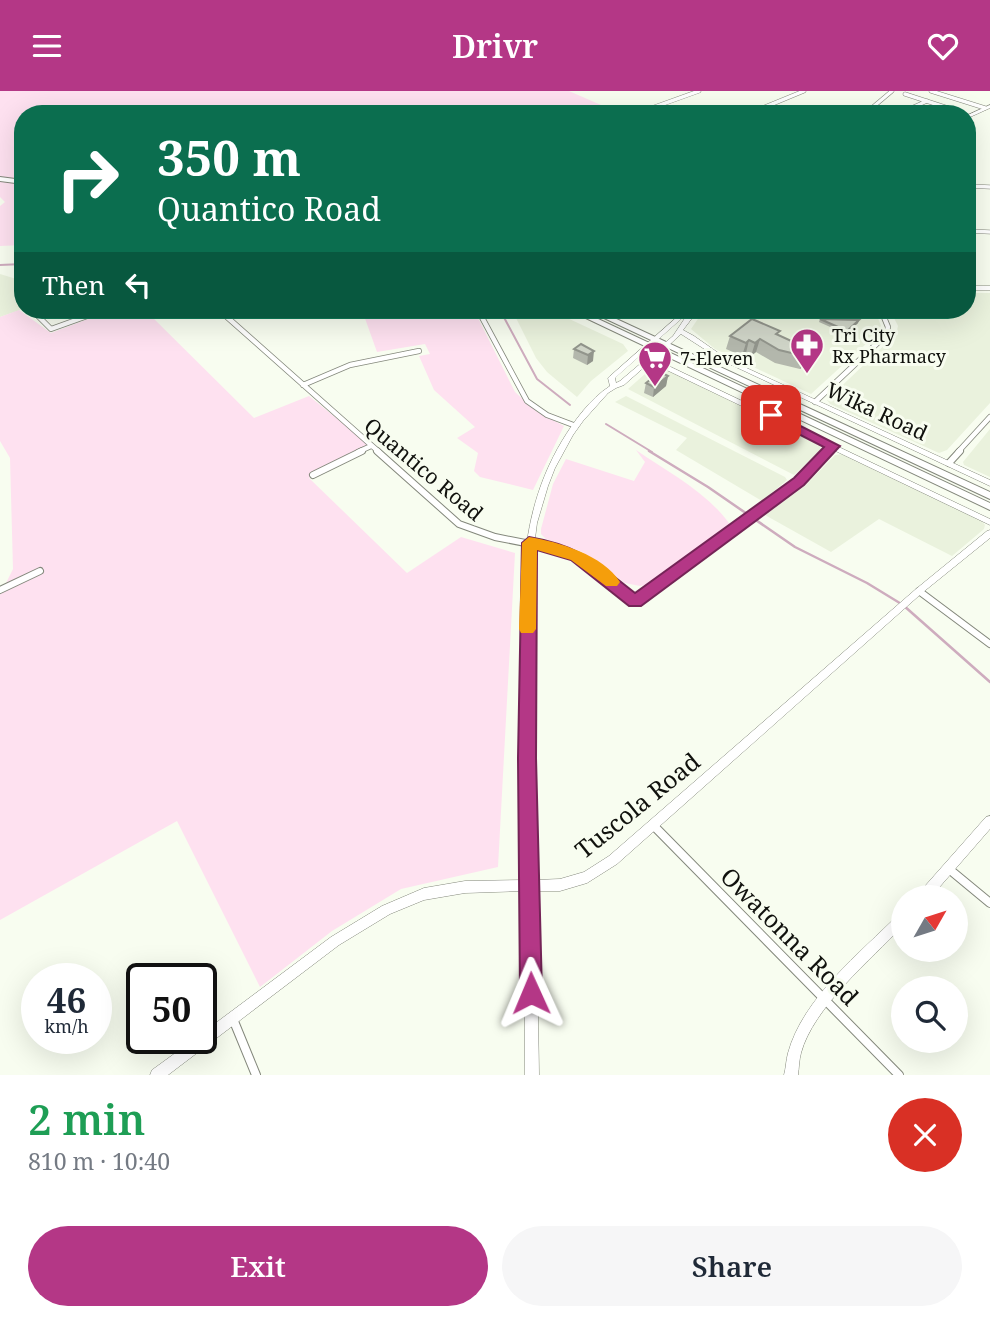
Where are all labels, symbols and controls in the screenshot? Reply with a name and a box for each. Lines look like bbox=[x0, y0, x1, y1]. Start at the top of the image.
text: Drivr bbox=[452, 24, 538, 67]
icon: menu bbox=[28, 27, 66, 65]
icon: heart bbox=[924, 27, 962, 65]
text: 350 m bbox=[157, 124, 301, 190]
icon: right bbox=[42, 133, 133, 224]
text: Quantico Road bbox=[157, 187, 381, 230]
icon: left bbox=[119, 266, 157, 304]
text: Then bbox=[42, 267, 105, 303]
place label: Tri City Rx Pharmacy bbox=[832, 323, 947, 368]
pharmacy icon: Tri City Rx Pharmacy bbox=[788, 326, 826, 375]
supermarket icon: 7-Eleven bbox=[636, 339, 674, 388]
place label: 7-Eleven bbox=[680, 346, 754, 370]
street label: Wika Road bbox=[822, 375, 932, 447]
pin bbox=[741, 385, 801, 445]
icon: arrive bbox=[752, 396, 790, 434]
street label: Quantico Road bbox=[359, 411, 489, 527]
street label: Tuscola Road bbox=[568, 744, 706, 865]
street label: Owatonna Road bbox=[714, 860, 867, 1013]
north arrow bbox=[891, 885, 968, 963]
map controls bbox=[891, 885, 968, 1053]
position arrow bbox=[494, 956, 568, 1030]
speed limit sign: 50 bbox=[126, 963, 217, 1054]
text: 46 bbox=[47, 976, 86, 1023]
button: search bbox=[891, 976, 968, 1053]
text: km/h bbox=[44, 1014, 89, 1038]
text: 2 min bbox=[28, 1090, 145, 1147]
button: close bbox=[888, 1098, 962, 1172]
text: 810 m · 10:40 bbox=[28, 1145, 170, 1177]
button: Exit bbox=[28, 1226, 488, 1306]
button: Share bbox=[502, 1226, 962, 1306]

